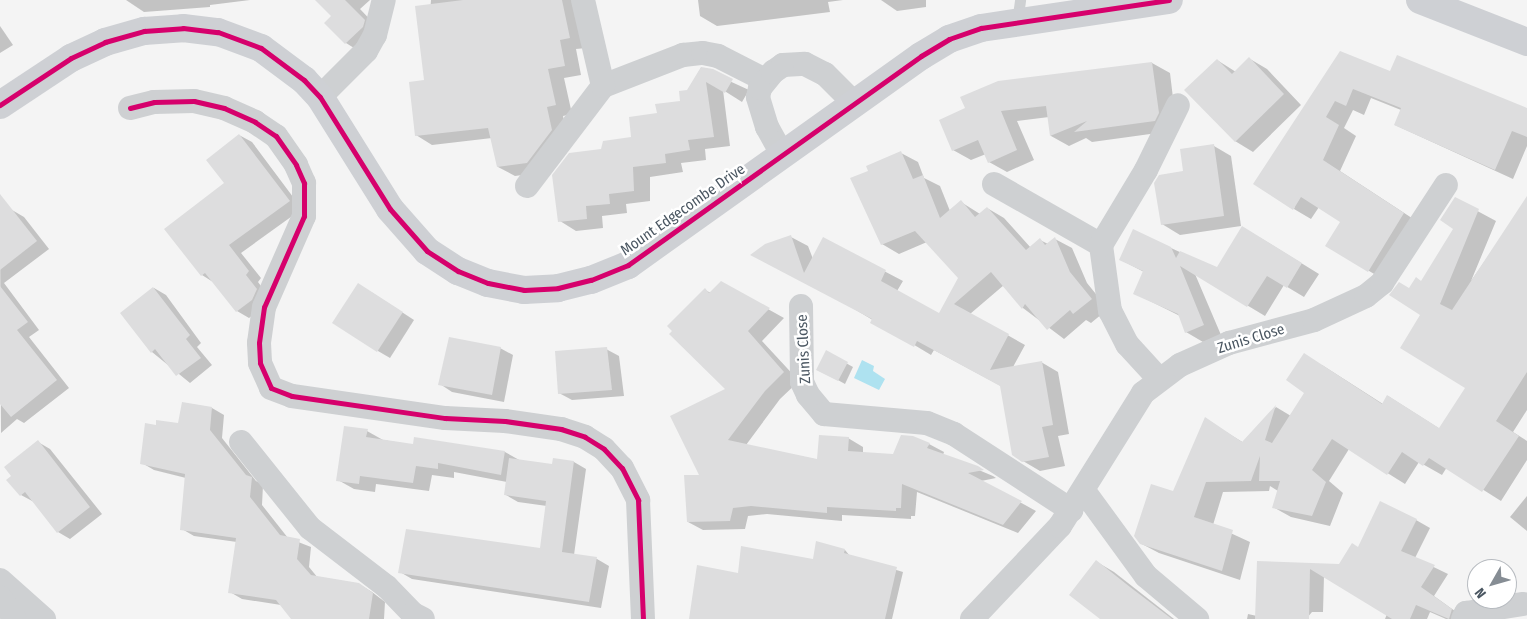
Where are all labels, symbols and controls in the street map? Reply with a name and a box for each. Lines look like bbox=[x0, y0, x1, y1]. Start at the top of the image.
street label: Mount Edgecombe Drive bbox=[617, 160, 749, 260]
street label: Zunis Close bbox=[793, 314, 815, 384]
street label: Zunis Close bbox=[1215, 320, 1287, 358]
north arrow bbox=[1467, 559, 1517, 609]
text: N bbox=[1471, 584, 1490, 601]

